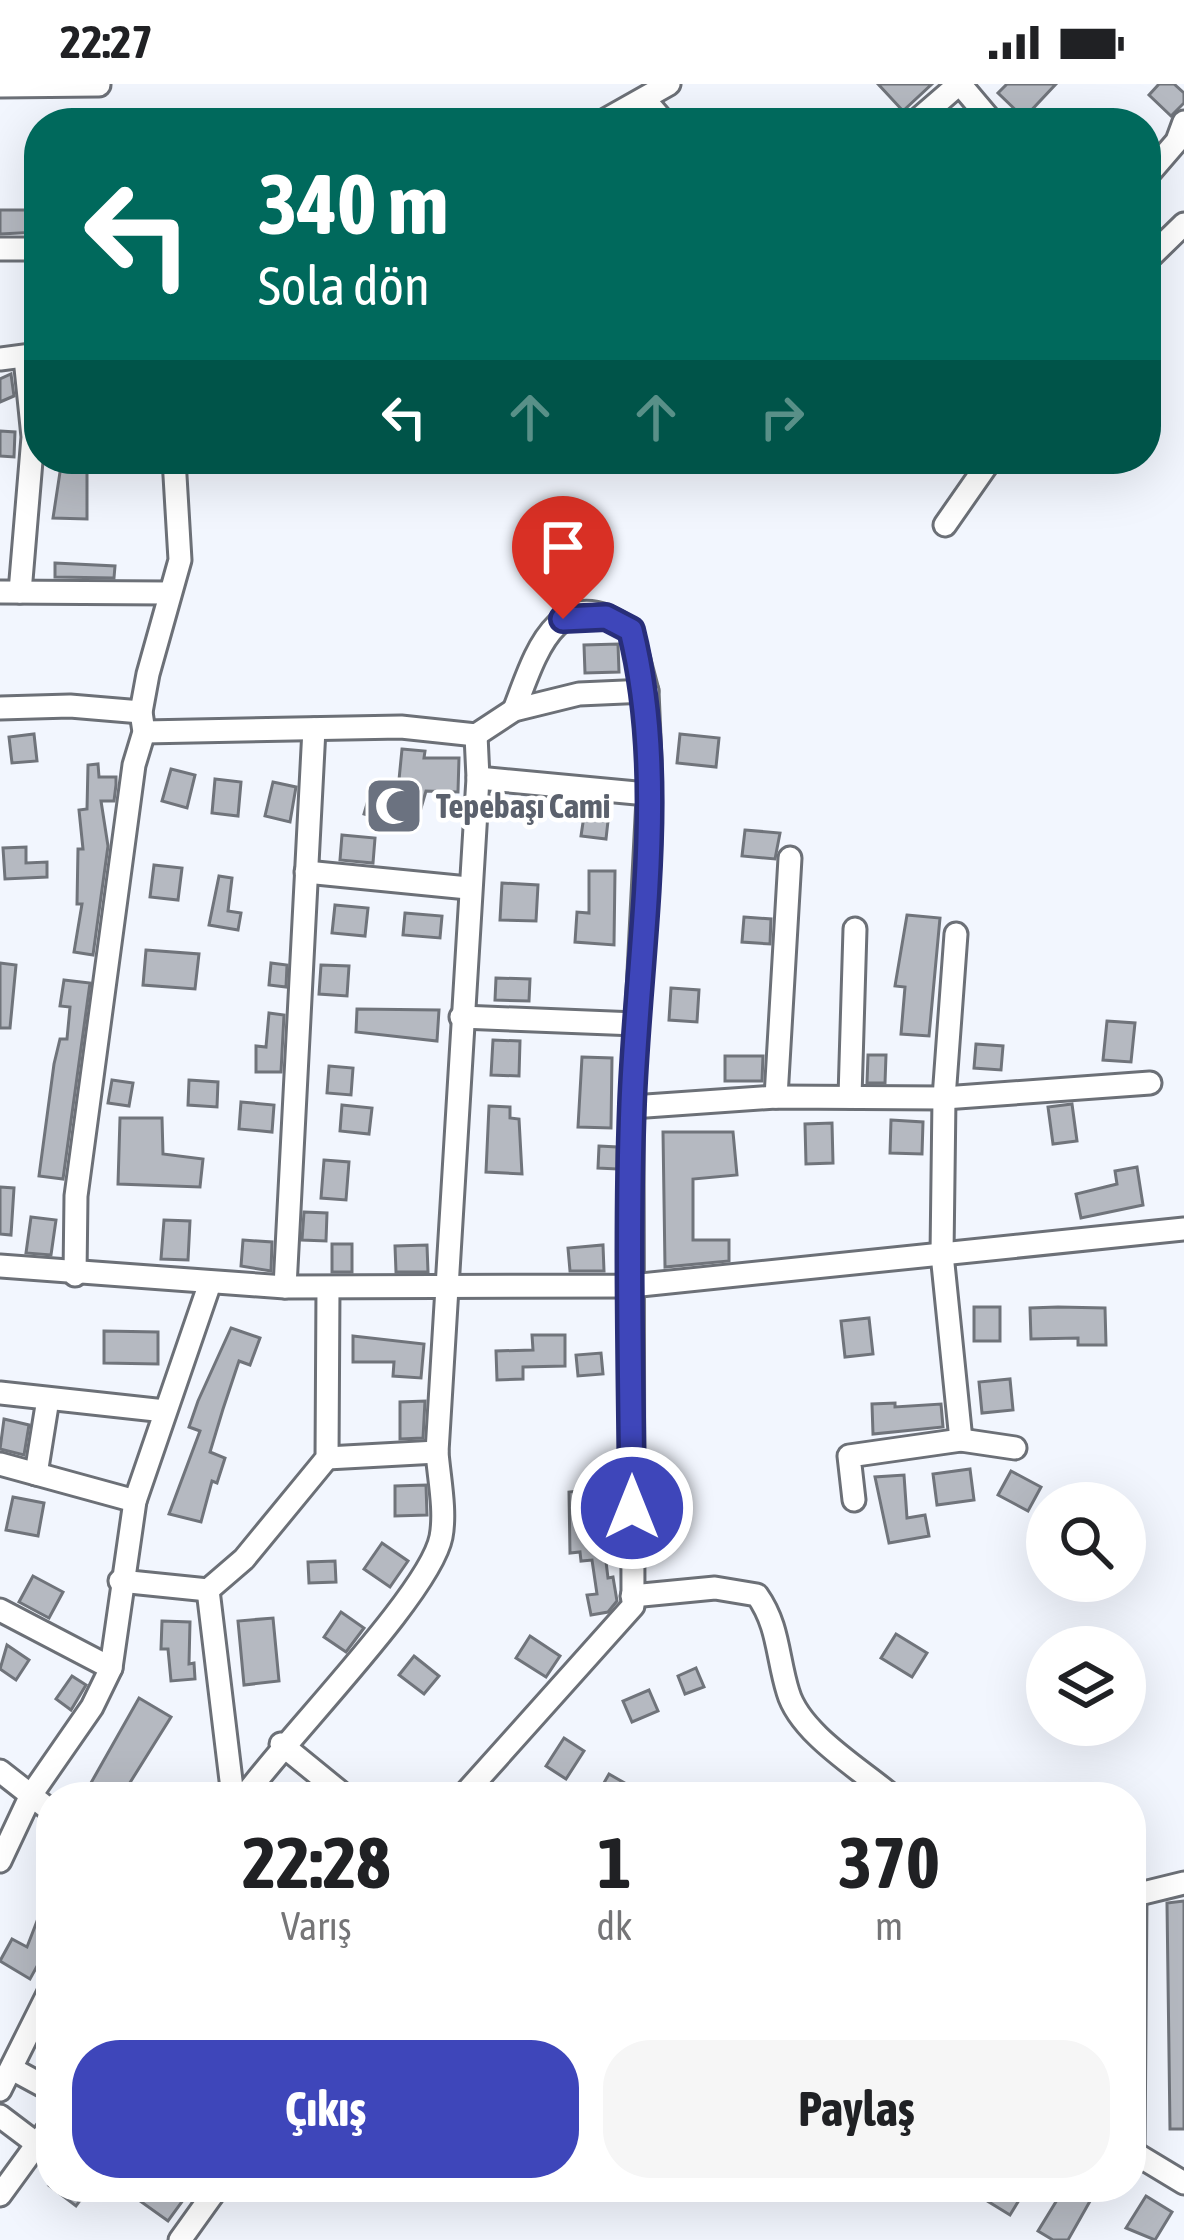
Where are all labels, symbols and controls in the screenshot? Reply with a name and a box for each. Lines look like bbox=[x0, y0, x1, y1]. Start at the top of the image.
text: 22:27 bbox=[60, 16, 153, 68]
icon: left bbox=[60, 156, 216, 312]
text: 340 m bbox=[258, 156, 448, 252]
text: Sola dön bbox=[258, 255, 430, 316]
icon: left bbox=[371, 384, 437, 450]
icon: ahead bbox=[497, 384, 563, 450]
icon: ahead bbox=[623, 384, 689, 450]
icon: right bbox=[749, 384, 815, 450]
pin bbox=[512, 496, 614, 619]
icon: arrive bbox=[530, 514, 596, 580]
mosque icon: Tepebaşı Cami bbox=[363, 775, 425, 837]
place label: Tepebaşı Cami bbox=[436, 787, 610, 825]
position arrow bbox=[569, 1445, 695, 1571]
map controls bbox=[1026, 1482, 1146, 1746]
button: search bbox=[1026, 1482, 1146, 1602]
button: layers bbox=[1026, 1626, 1146, 1746]
text: 22:28 bbox=[242, 1821, 390, 1903]
text: 1 bbox=[597, 1821, 631, 1903]
text: 370 bbox=[838, 1821, 940, 1903]
text: Varış bbox=[281, 1904, 351, 1948]
text: dk bbox=[597, 1904, 632, 1948]
text: m bbox=[875, 1904, 903, 1948]
button: Çıkış bbox=[72, 2040, 579, 2178]
button: Paylaş bbox=[603, 2040, 1110, 2178]

